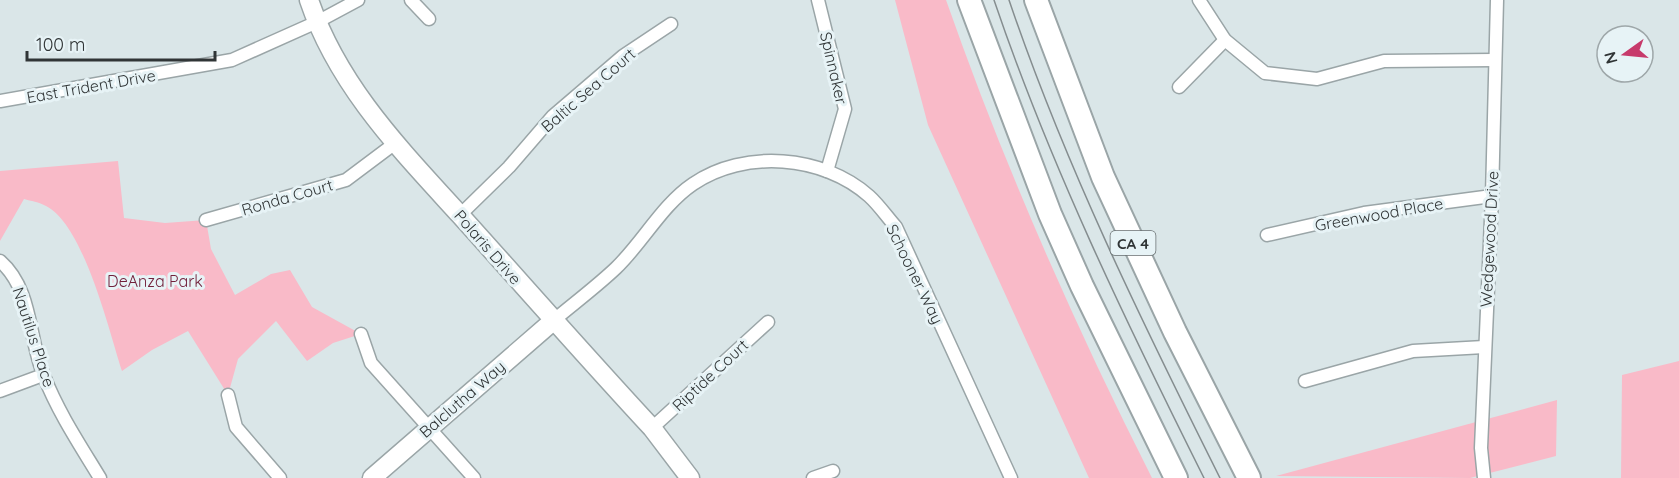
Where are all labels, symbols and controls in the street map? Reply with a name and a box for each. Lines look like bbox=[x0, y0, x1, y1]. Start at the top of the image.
scale bar bbox=[27, 24, 214, 62]
north arrow bbox=[1595, 24, 1655, 84]
street label: Spinnaker bbox=[816, 30, 852, 106]
text: 100 m bbox=[36, 33, 85, 56]
street label: Baltic Sea Court bbox=[537, 44, 639, 136]
text: N bbox=[1599, 50, 1622, 66]
street label: East Trident Drive bbox=[25, 65, 157, 107]
street label: Wedgewood Drive bbox=[1475, 170, 1503, 308]
street label: Ronda Court bbox=[239, 174, 335, 220]
street label: Greenwood Place bbox=[1313, 193, 1445, 235]
street label: Polaris Drive bbox=[450, 206, 526, 288]
street label: Schooner Way bbox=[882, 221, 948, 327]
road number: CA 4 bbox=[1110, 231, 1156, 255]
park label: DeAnza Park bbox=[107, 271, 203, 291]
street label: Nautilus Place bbox=[8, 284, 60, 390]
street label: Riptide Court bbox=[668, 335, 752, 415]
street label: Balclutha Way bbox=[415, 356, 509, 442]

